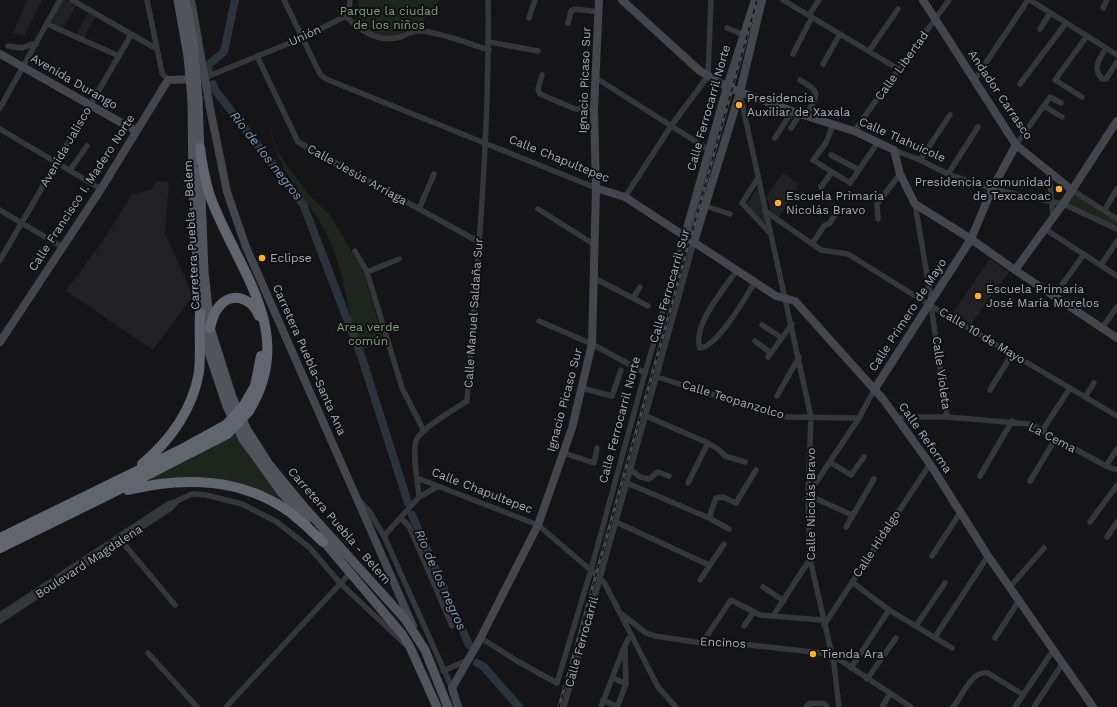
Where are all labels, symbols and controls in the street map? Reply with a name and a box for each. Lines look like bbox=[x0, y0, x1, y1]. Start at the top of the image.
park label: Parque la ciudad de los niños bbox=[340, 4, 438, 32]
street label: Unión bbox=[287, 22, 323, 50]
street label: Ignacio Picaso Sur bbox=[576, 26, 594, 134]
street label: Calle Libertad bbox=[872, 29, 932, 103]
street label: Calle Ferrocarril Norte bbox=[684, 43, 734, 173]
street label: Andador Carrasco bbox=[965, 47, 1035, 143]
street label: Avenida Durango bbox=[28, 51, 120, 113]
place label: Presidencia Auxiliar de Xaxala bbox=[747, 91, 850, 119]
marker: Presidencia Auxiliar de Xaxala bbox=[734, 100, 744, 110]
street label: Avenida Jalisco bbox=[37, 104, 95, 190]
water label: Rio de los negros bbox=[226, 108, 306, 204]
street label: Calle Francisco I. Madero Norte bbox=[26, 112, 138, 274]
street label: Calle Tlahuicole bbox=[856, 114, 948, 166]
street label: Calle Chapultepec bbox=[507, 132, 611, 186]
street label: Calle Jesús Arriaga bbox=[305, 142, 409, 208]
street label: Carretera Puebla - Belem bbox=[181, 160, 203, 310]
place label: Presidencia comunidad de Texcacoac bbox=[915, 175, 1051, 203]
marker: Presidencia comunidad de Texcacoac bbox=[1054, 184, 1064, 194]
place label: Escuela Primaria Nicolás Bravo bbox=[786, 189, 884, 217]
marker: Escuela Primaria Nicolás Bravo bbox=[773, 198, 783, 208]
street label: Calle Ferrocarril Sur bbox=[647, 227, 693, 345]
street label: Calle Manuel Saldaña Sur bbox=[462, 237, 486, 389]
place label: Eclipse bbox=[270, 251, 312, 265]
marker: Eclipse bbox=[257, 253, 267, 263]
street label: Calle Primero de Mayo bbox=[866, 256, 950, 374]
street label: Carretera Puebla-Santa Ana bbox=[269, 282, 349, 438]
place label: Escuela Primaria José María Morelos bbox=[986, 282, 1099, 310]
marker: Escuela Primaria José María Morelos bbox=[973, 291, 983, 301]
street label: Calle 10 de Mayo bbox=[936, 305, 1028, 367]
park label: Area verde común bbox=[337, 320, 399, 348]
street label: Calle Violeta bbox=[929, 335, 953, 411]
street label: Ignacio Picaso Sur bbox=[544, 347, 586, 453]
street label: Calle Ferrocarril Norte bbox=[596, 355, 644, 485]
street label: Calle Teopanzolco bbox=[680, 378, 786, 422]
street label: Calle Reforma bbox=[895, 400, 955, 476]
street label: La Cema bbox=[1026, 420, 1078, 456]
street label: Calle Nicolás Bravo bbox=[804, 448, 818, 560]
street label: Carretera Puebla - Belem bbox=[284, 465, 394, 587]
street label: Calle Chapultepec bbox=[429, 465, 535, 517]
street label: Calle Hidalgo bbox=[850, 508, 904, 580]
street label: Boulevard Magdalena bbox=[33, 522, 145, 602]
water label: Rio de los negros bbox=[411, 527, 469, 633]
street label: Calle Ferrocarril bbox=[562, 595, 602, 689]
street label: Encinos bbox=[700, 635, 746, 651]
place label: Tienda Ara bbox=[821, 647, 883, 661]
marker: Tienda Ara bbox=[808, 649, 818, 659]

